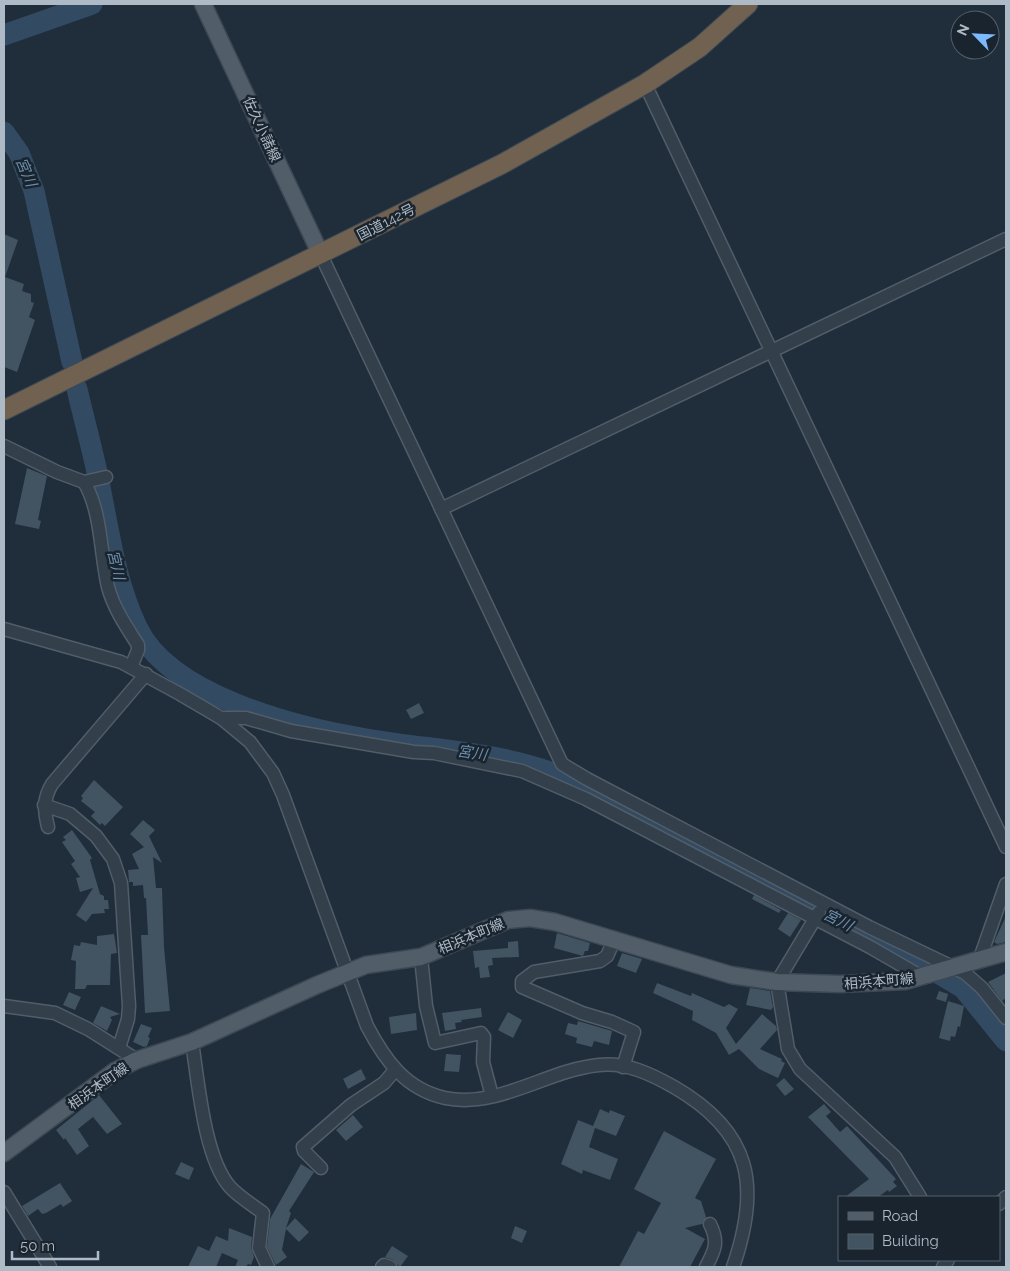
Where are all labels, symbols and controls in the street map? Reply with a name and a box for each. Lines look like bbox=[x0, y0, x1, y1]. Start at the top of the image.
north arrow bbox=[950, 10, 1000, 60]
text: N bbox=[954, 22, 973, 38]
street label: 佐久小諸線 bbox=[240, 94, 284, 164]
water label: 宮川 bbox=[12, 155, 41, 191]
street label: 国道142号 bbox=[354, 201, 418, 243]
water label: 宮川 bbox=[104, 548, 129, 584]
water label: 宮川 bbox=[456, 742, 490, 764]
water label: 宮川 bbox=[821, 905, 857, 936]
street label: 相浜本町線 bbox=[436, 915, 506, 957]
street label: 相浜本町線 bbox=[843, 970, 915, 992]
street label: 相浜本町線 bbox=[65, 1059, 131, 1113]
legend bbox=[838, 1196, 1000, 1261]
text: Road bbox=[882, 1207, 918, 1225]
scale bar bbox=[12, 1228, 99, 1260]
text: Building bbox=[882, 1232, 939, 1250]
text: 50 m bbox=[20, 1237, 55, 1255]

